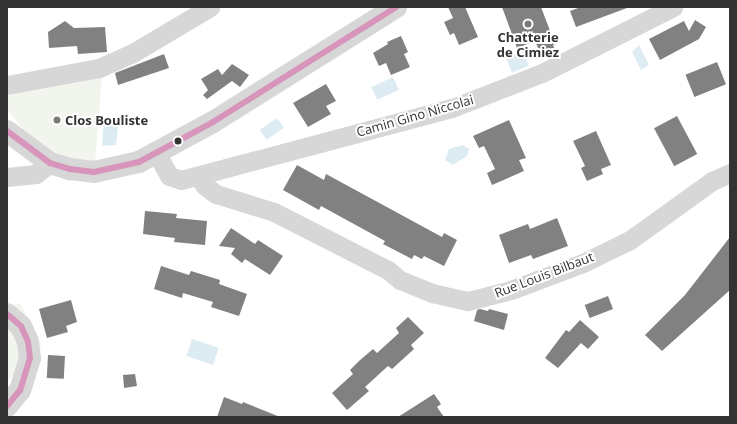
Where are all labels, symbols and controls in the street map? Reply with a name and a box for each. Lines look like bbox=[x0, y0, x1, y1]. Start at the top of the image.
marker: Chatterie de Cimiez bbox=[523, 19, 533, 29]
place label: Chatterie de Cimiez bbox=[497, 30, 559, 61]
street label: Camin Gino Niccolai bbox=[355, 92, 475, 140]
place label: Clos Bouliste bbox=[65, 112, 148, 128]
marker: Clos Bouliste bbox=[52, 115, 62, 125]
unlabelled marker bbox=[173, 136, 183, 146]
street label: Rue Louis Bilbaut bbox=[492, 249, 596, 301]

